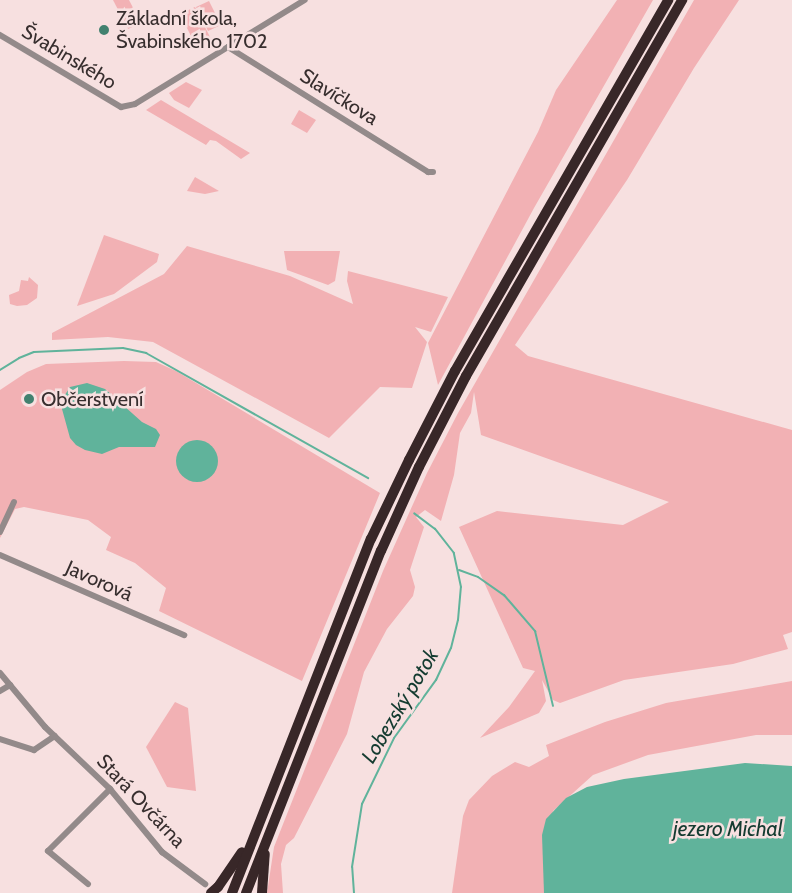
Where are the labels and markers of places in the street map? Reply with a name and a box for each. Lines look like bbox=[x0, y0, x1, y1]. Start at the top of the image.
place label: Základní škola, Švabinského 1702 bbox=[116, 6, 267, 53]
marker: Základní škola, Švabinského 1702 bbox=[97, 23, 111, 37]
place label: Občerstvení bbox=[41, 387, 143, 411]
marker: Občerstvení bbox=[22, 392, 36, 406]

